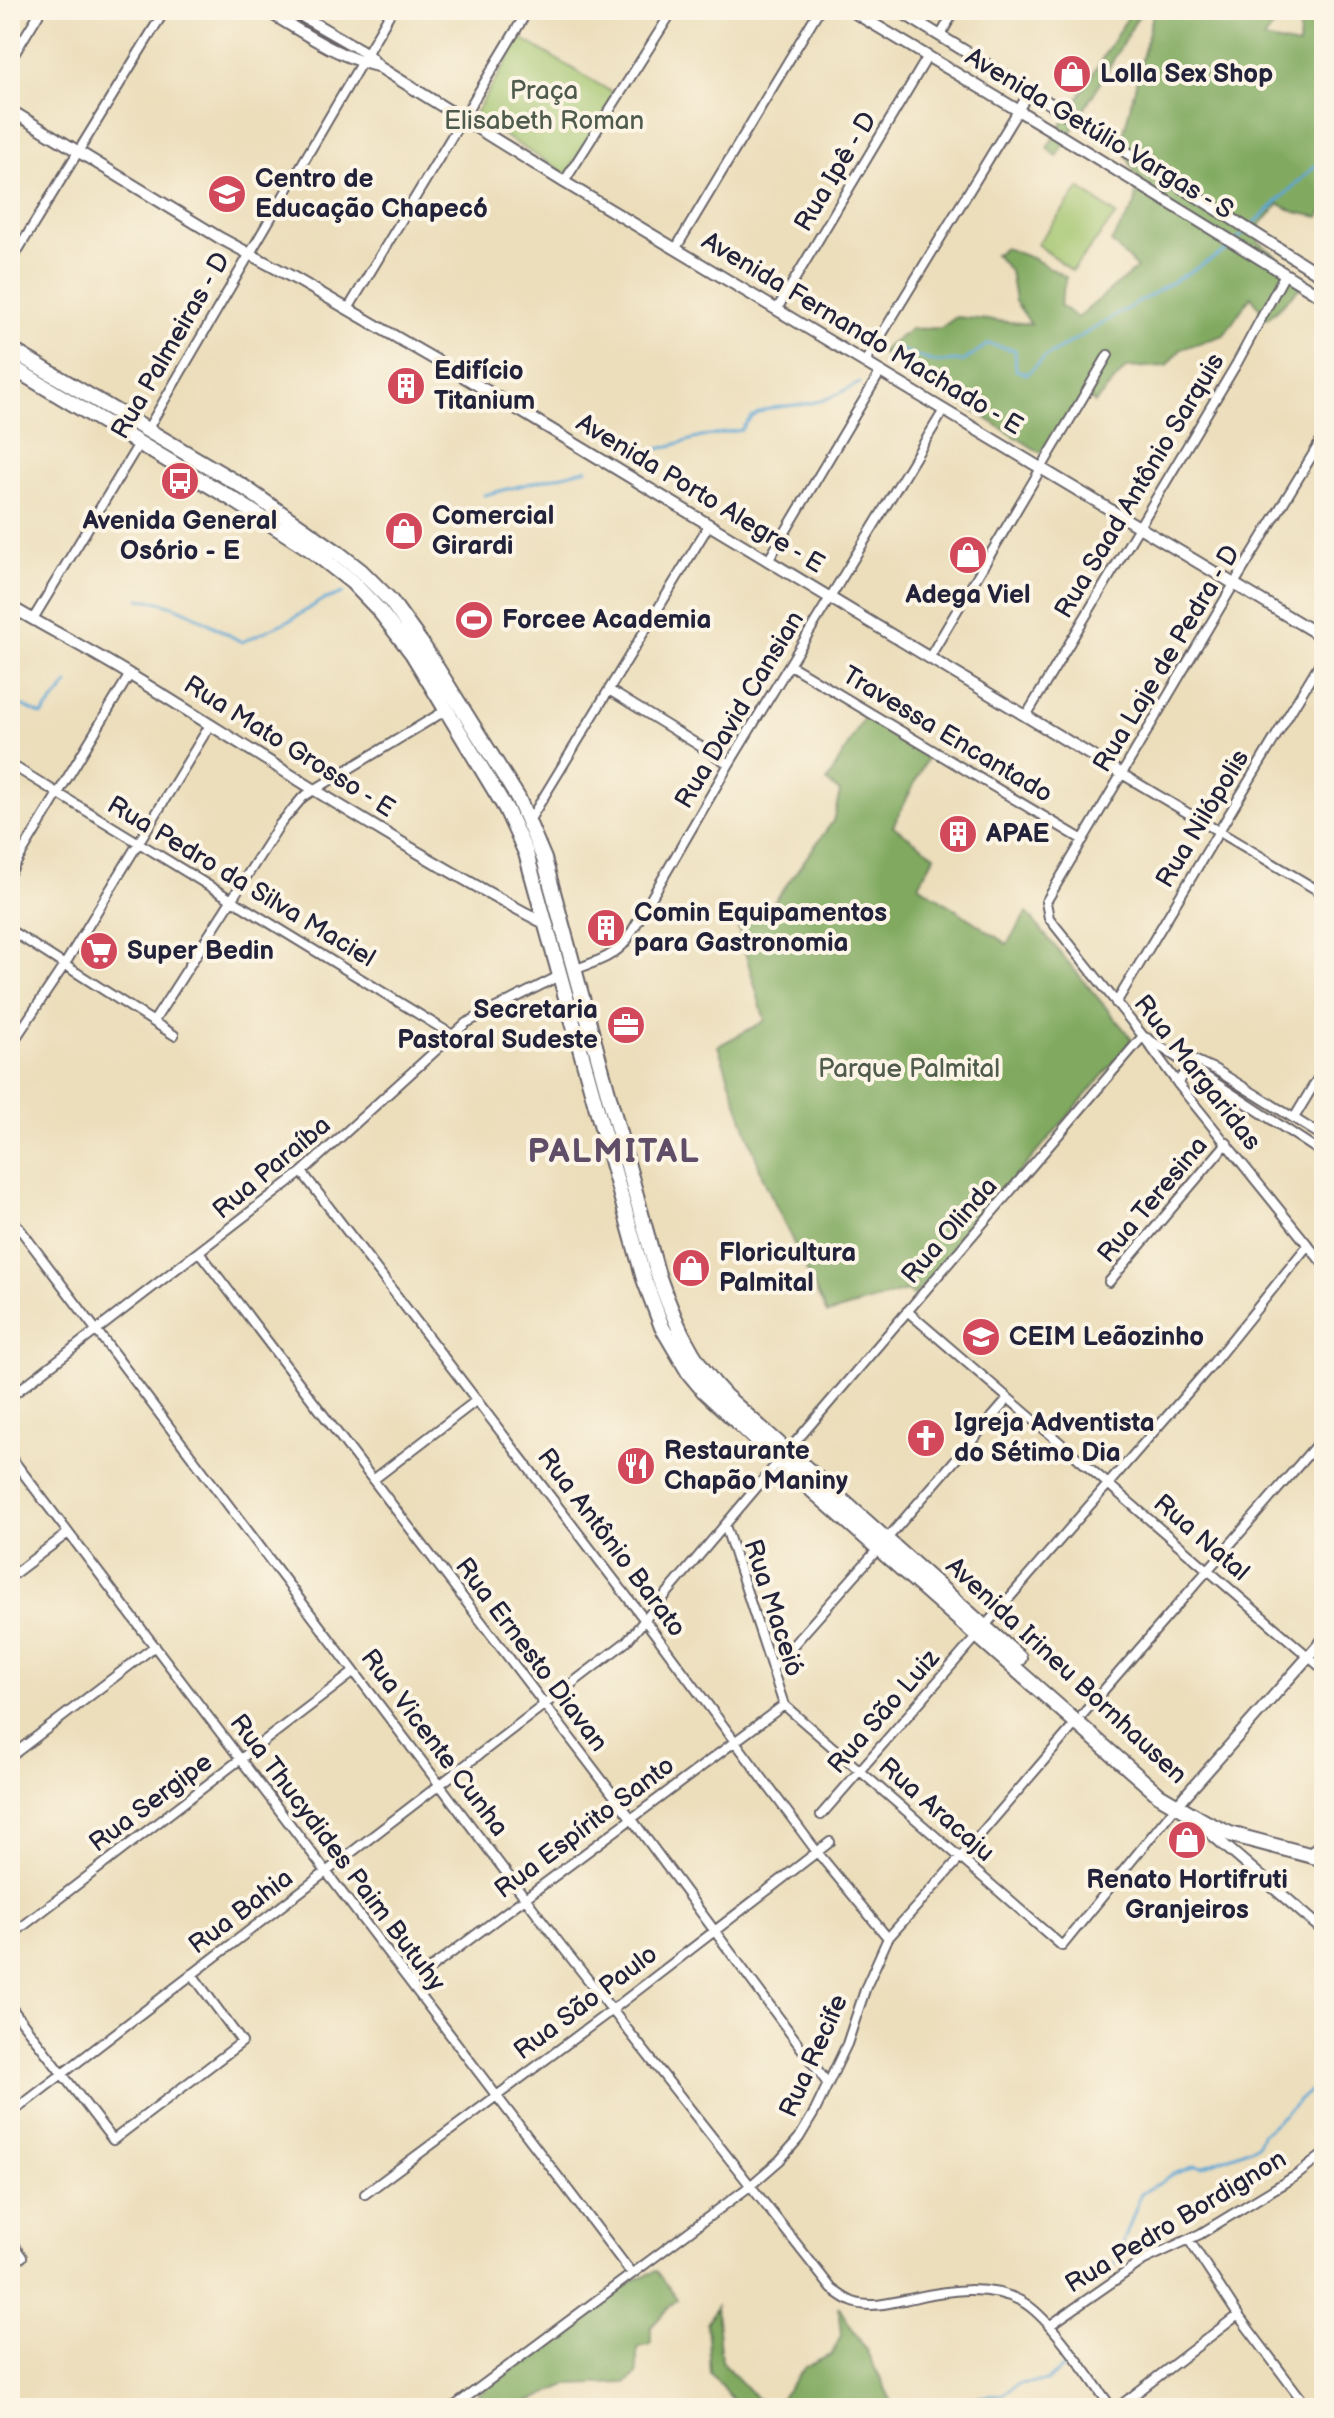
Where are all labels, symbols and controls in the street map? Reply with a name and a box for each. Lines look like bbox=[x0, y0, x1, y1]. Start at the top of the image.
street label: Avenida Getúlio Vargas - S bbox=[959, 42, 1239, 226]
shop icon: Lolla Sex Shop bbox=[1051, 53, 1093, 95]
place label: Lolla Sex Shop bbox=[1100, 59, 1273, 90]
park label: Praça Elisabeth Roman bbox=[444, 76, 644, 137]
street label: Rua Ipê - D bbox=[788, 107, 884, 237]
place label: Centro de Educação Chapecó bbox=[255, 164, 488, 225]
school or university icon: Centro de Educação Chapecó bbox=[206, 173, 248, 215]
street label: Avenida Fernando Machado - E bbox=[696, 226, 1028, 442]
street label: Rua Palmeiras - D bbox=[105, 247, 237, 445]
street label: Rua Saad Antônio Sarquis bbox=[1049, 348, 1232, 624]
place label: Edifício Titanium bbox=[434, 356, 535, 417]
building icon: Edifício Titanium bbox=[385, 365, 427, 407]
street label: Avenida Porto Alegre - E bbox=[570, 408, 830, 580]
bus stop icon: Avenida General Osório - E bbox=[159, 460, 201, 502]
place label: Comercial Girardi bbox=[432, 501, 554, 562]
place label: Avenida General Osório - E bbox=[82, 506, 277, 567]
shop icon: Comercial Girardi bbox=[383, 510, 425, 552]
shop icon: Adega Viel bbox=[947, 534, 989, 576]
street label: Rua Laje de Pedra - D bbox=[1087, 540, 1247, 778]
place label: Adega Viel bbox=[905, 580, 1030, 611]
sports icon: Forcee Academia bbox=[453, 599, 495, 641]
place label: Forcee Academia bbox=[502, 605, 711, 636]
street label: Rua David Cansian bbox=[669, 606, 811, 814]
street label: Travessa Encantado bbox=[836, 660, 1058, 810]
street label: Rua Mato Grosso - E bbox=[178, 669, 400, 825]
street label: Rua Nilópolis bbox=[1150, 744, 1256, 894]
street label: Rua Pedro da Silva Maciel bbox=[101, 790, 381, 974]
building icon: APAE bbox=[937, 813, 979, 855]
place label: APAE bbox=[985, 819, 1050, 850]
place label: Comin Equipamentos para Gastronomia bbox=[634, 898, 887, 959]
building icon: Comin Equipamentos para Gastronomia bbox=[585, 907, 627, 949]
supermarket icon: Super Bedin bbox=[78, 930, 120, 972]
place label: Super Bedin bbox=[127, 936, 274, 967]
street label: Rua Margaridas bbox=[1127, 989, 1267, 1157]
place label: Secretaria Pastoral Sudeste bbox=[397, 995, 598, 1056]
office icon: Secretaria Pastoral Sudeste bbox=[605, 1004, 647, 1046]
park label: Parque Palmital bbox=[818, 1054, 1000, 1085]
street label: Rua Paraíba bbox=[207, 1110, 337, 1226]
district label: PALMITAL bbox=[527, 1131, 701, 1172]
street label: Rua Teresina bbox=[1091, 1131, 1215, 1269]
street label: Rua Olinda bbox=[895, 1172, 1005, 1290]
place label: Floricultura Palmital bbox=[719, 1238, 856, 1299]
shop icon: Floricultura Palmital bbox=[670, 1247, 712, 1289]
school or university icon: CEIM Leãozinho bbox=[960, 1316, 1002, 1358]
place label: CEIM Leãozinho bbox=[1009, 1322, 1204, 1353]
place label: Igreja Adventista do Sétimo Dia bbox=[954, 1408, 1155, 1469]
church icon: Igreja Adventista do Sétimo Dia bbox=[905, 1417, 947, 1459]
place label: Restaurante Chapão Maniny bbox=[664, 1436, 848, 1497]
street label: Rua Antônio Barato bbox=[530, 1443, 692, 1643]
restaurant icon: Restaurante Chapão Maniny bbox=[615, 1445, 657, 1487]
street label: Rua Natal bbox=[1147, 1488, 1255, 1588]
street label: Rua Maceió bbox=[736, 1536, 810, 1680]
street label: Avenida Irineu Bornhausen bbox=[939, 1551, 1193, 1791]
street label: Rua Ernesto Diavan bbox=[448, 1552, 614, 1758]
street label: Rua Vicente Cunha bbox=[354, 1643, 514, 1843]
street label: Rua São Luiz bbox=[822, 1643, 947, 1780]
street label: Rua Thucydides Paim Butuhy bbox=[223, 1708, 451, 1998]
street label: Rua Sergipe bbox=[83, 1747, 219, 1859]
street label: Rua Espírito Santo bbox=[489, 1750, 681, 1906]
street label: Rua Aracaju bbox=[872, 1751, 1000, 1869]
shop icon: Renato Hortifruti Granjeiros bbox=[1166, 1819, 1208, 1861]
street label: Rua Bahia bbox=[183, 1863, 299, 1961]
place label: Renato Hortifruti Granjeiros bbox=[1086, 1865, 1288, 1926]
street label: Rua São Paulo bbox=[508, 1939, 664, 2067]
street label: Rua Recife bbox=[773, 1990, 855, 2122]
street label: Rua Pedro Bordignon bbox=[1060, 2144, 1292, 2300]

